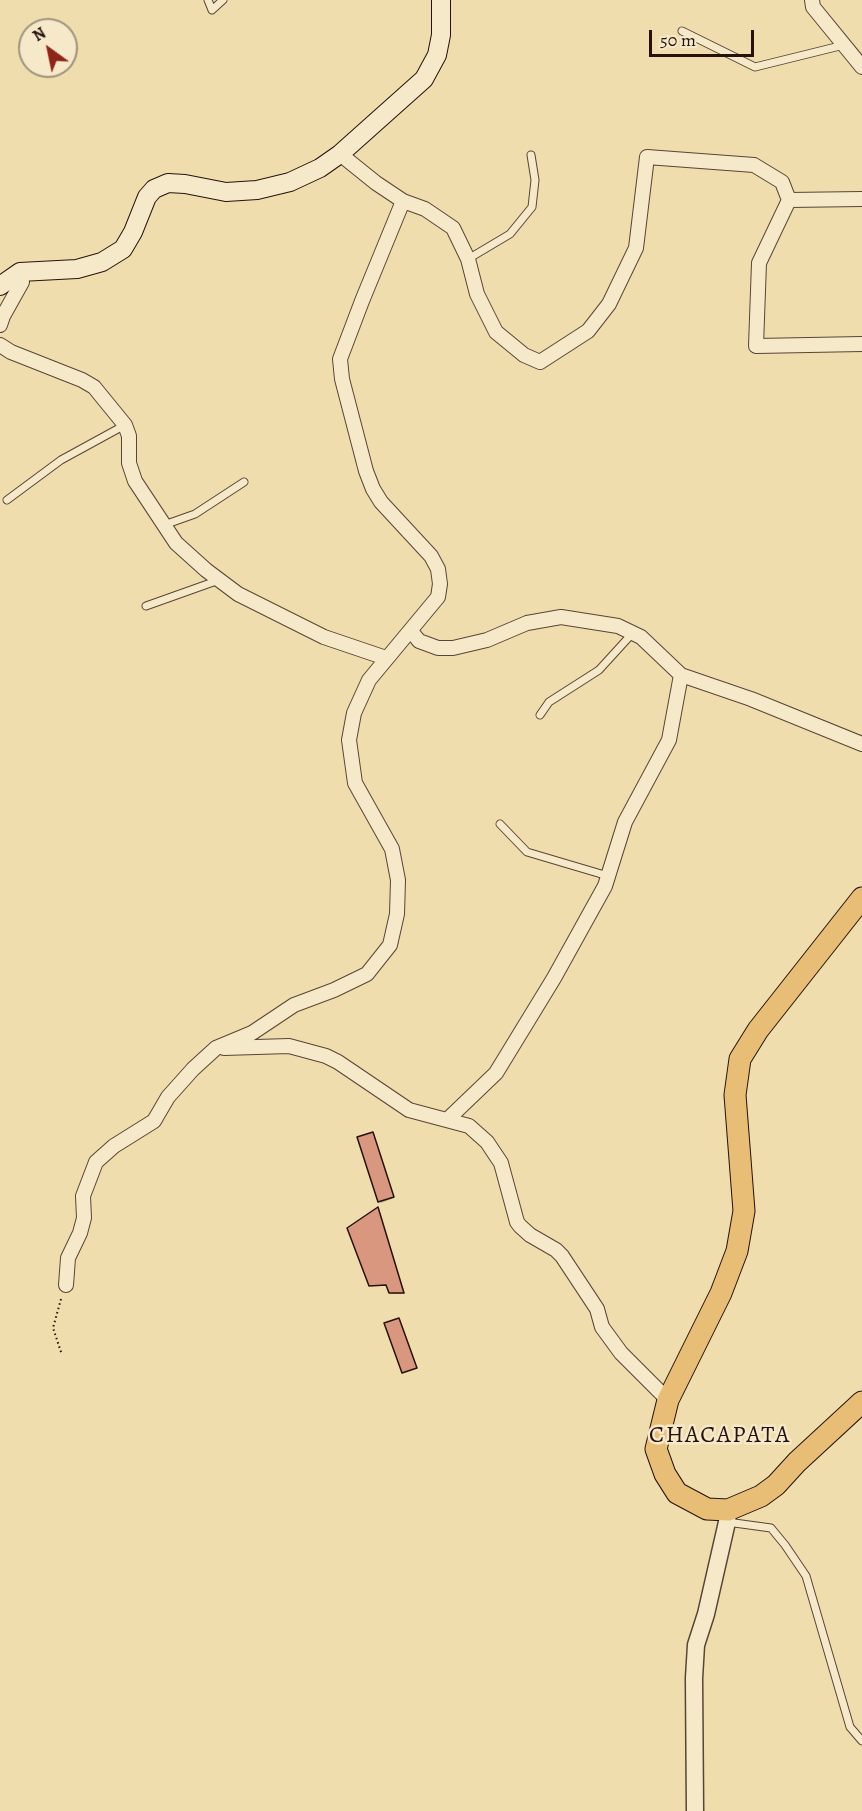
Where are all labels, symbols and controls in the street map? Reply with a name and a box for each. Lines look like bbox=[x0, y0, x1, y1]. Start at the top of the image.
north arrow bbox=[18, 18, 78, 78]
scale bar bbox=[652, 18, 757, 56]
text: N bbox=[28, 22, 50, 47]
text: 50 m bbox=[660, 28, 696, 52]
district label: CHACAPATA bbox=[649, 1422, 791, 1450]

